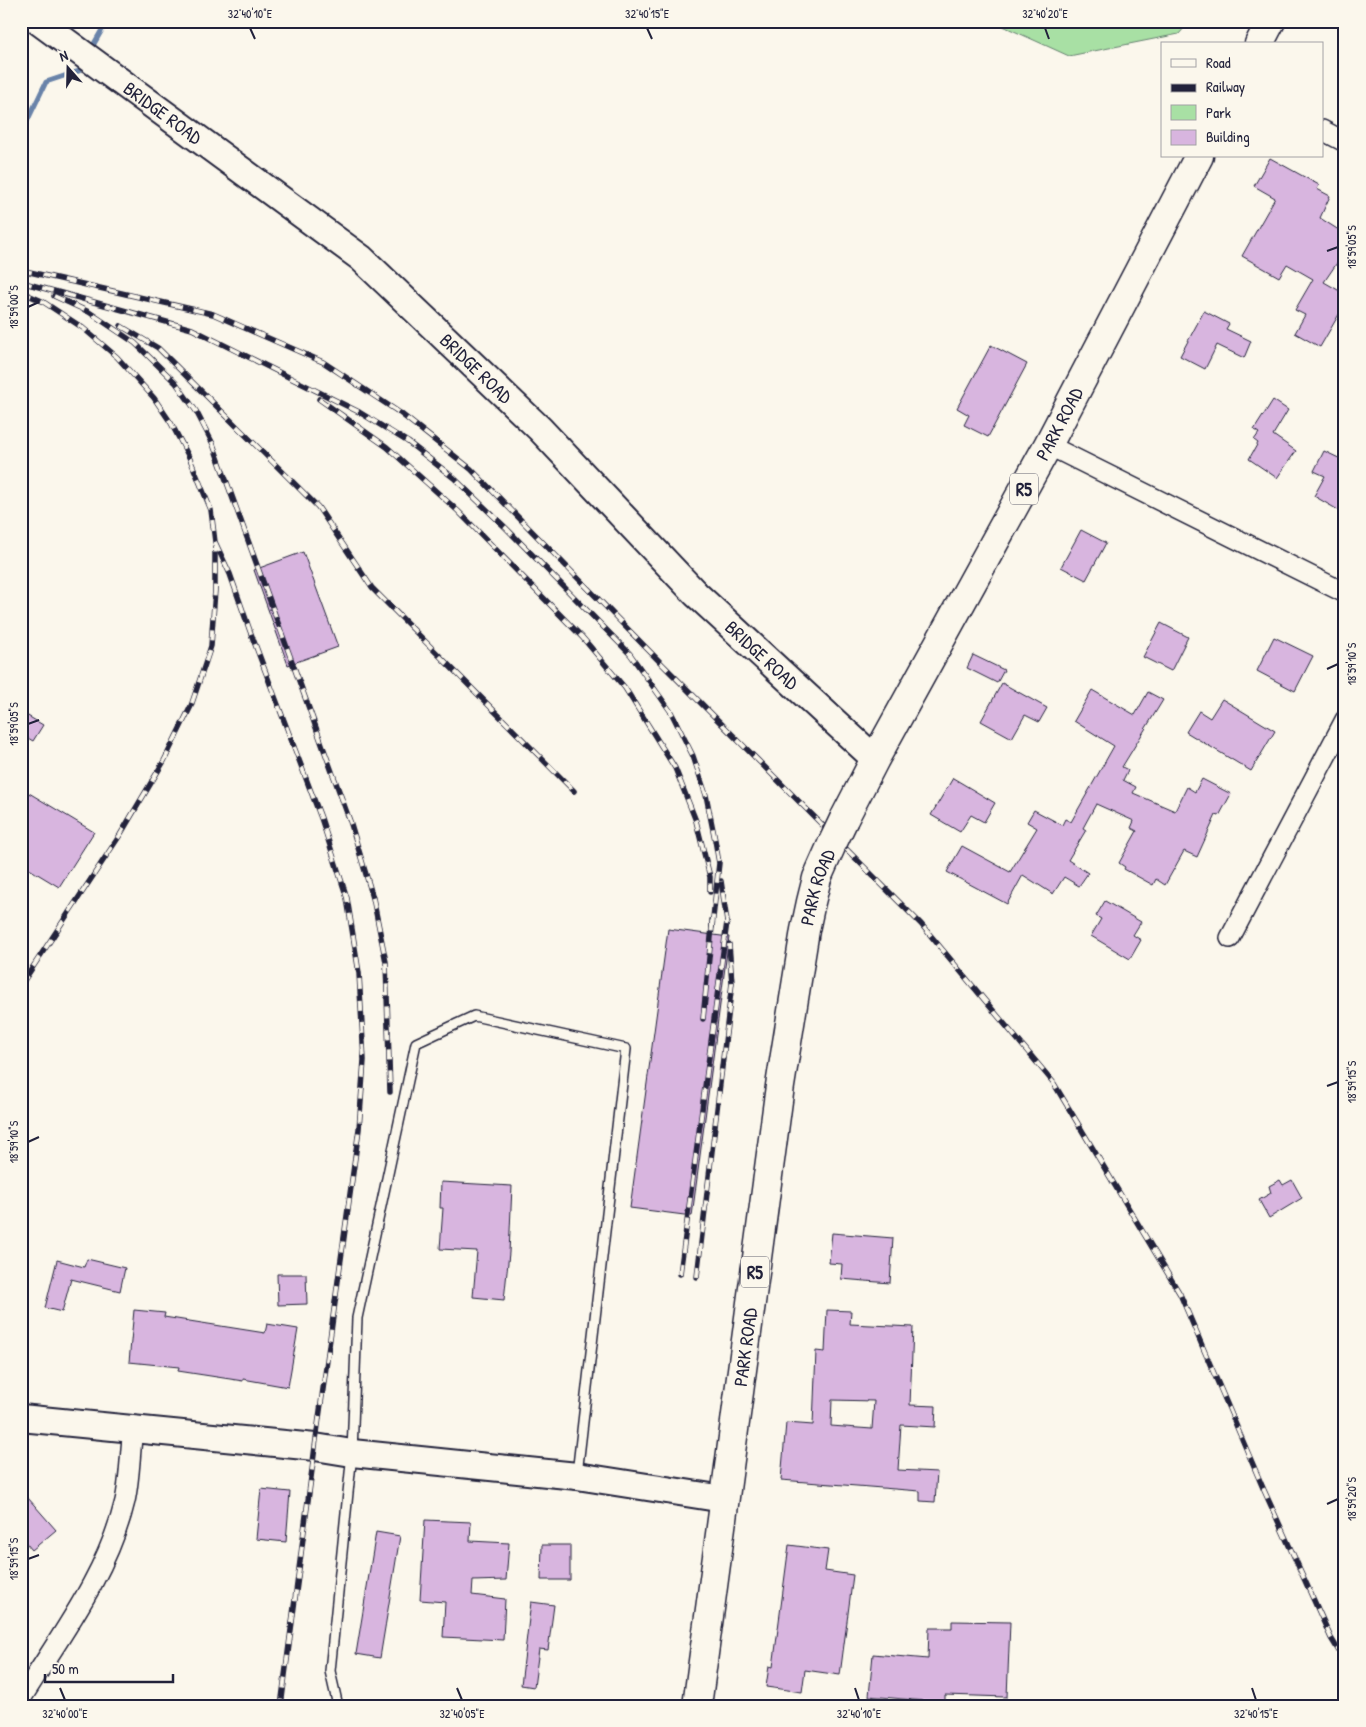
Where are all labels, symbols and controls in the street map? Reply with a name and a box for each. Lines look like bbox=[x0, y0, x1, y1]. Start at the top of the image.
text: 32°40'10"E bbox=[228, 5, 273, 22]
text: 32°40'15"E bbox=[625, 5, 670, 22]
text: 32°40'20"E bbox=[1022, 5, 1068, 22]
north arrow bbox=[42, 42, 92, 92]
legend bbox=[1161, 42, 1324, 158]
text: N bbox=[57, 45, 71, 66]
text: Road bbox=[1206, 52, 1231, 73]
street label: BRIDGE ROAD bbox=[119, 75, 207, 150]
text: Railway bbox=[1206, 76, 1245, 97]
text: Park bbox=[1206, 102, 1231, 123]
text: Building bbox=[1206, 126, 1250, 147]
text: 18°59'05"S bbox=[1343, 225, 1360, 269]
text: 18°59'00"S bbox=[5, 285, 22, 329]
street label: BRIDGE ROAD bbox=[434, 327, 518, 409]
street label: PARK ROAD bbox=[1029, 383, 1089, 465]
road number: R5 bbox=[1010, 474, 1038, 504]
street label: BRIDGE ROAD bbox=[720, 614, 804, 695]
text: 18°59'10"S bbox=[1343, 642, 1360, 685]
text: 18°59'05"S bbox=[5, 702, 22, 746]
street label: PARK ROAD bbox=[793, 845, 841, 928]
text: 18°59'15"S bbox=[1343, 1060, 1360, 1103]
text: 18°59'10"S bbox=[5, 1120, 22, 1163]
road number: R5 bbox=[741, 1256, 769, 1288]
street label: PARK ROAD bbox=[727, 1306, 763, 1388]
text: 18°59'20"S bbox=[1343, 1477, 1360, 1521]
text: 18°59'15"S bbox=[5, 1537, 22, 1580]
scale bar bbox=[45, 1652, 172, 1684]
text: 50 m bbox=[52, 1658, 79, 1679]
text: 32°40'00"E bbox=[42, 1705, 88, 1722]
text: 32°40'05"E bbox=[439, 1705, 485, 1722]
text: 32°40'10"E bbox=[837, 1705, 882, 1722]
text: 32°40'15"E bbox=[1234, 1705, 1279, 1722]

